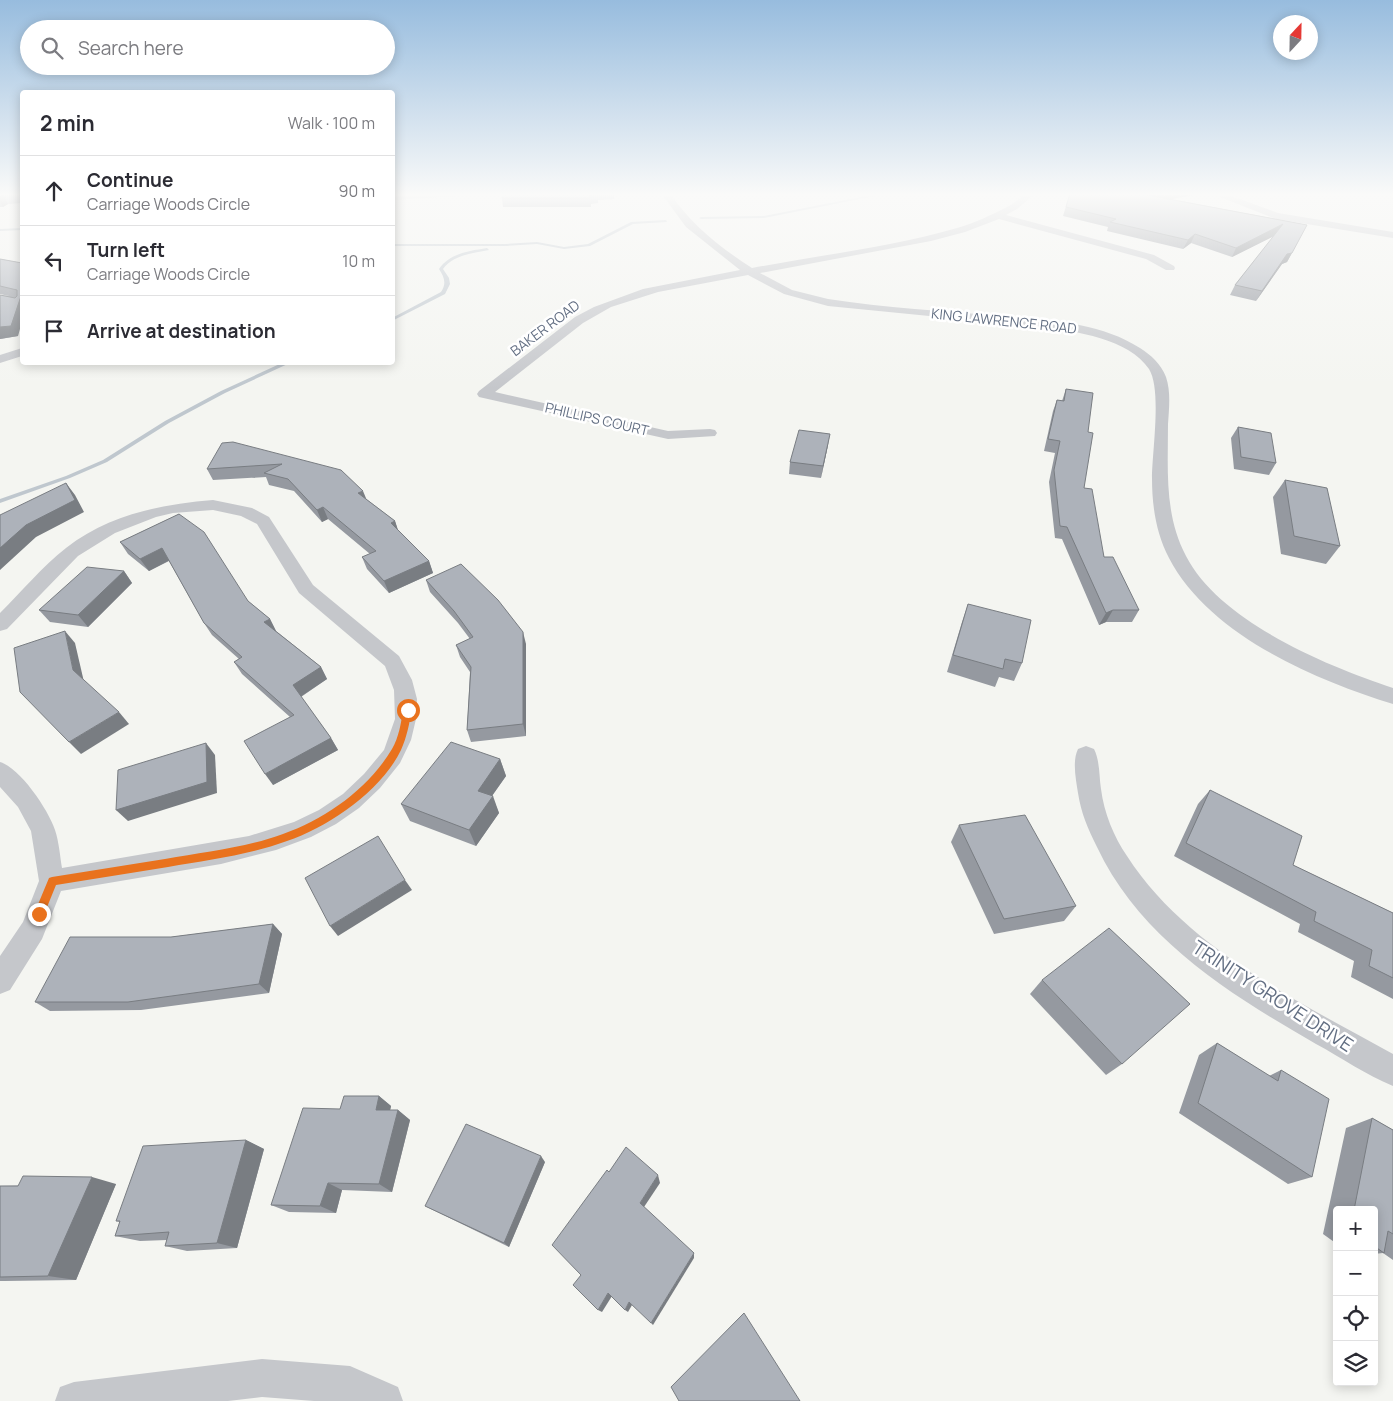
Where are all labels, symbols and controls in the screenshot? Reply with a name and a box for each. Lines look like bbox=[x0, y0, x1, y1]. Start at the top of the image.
north arrow bbox=[1273, 15, 1318, 60]
search box bbox=[20, 20, 395, 75]
icon: search bbox=[38, 34, 66, 62]
text: Search here bbox=[78, 35, 184, 61]
text: 2 min bbox=[40, 109, 95, 137]
text: Walk · 100 m bbox=[288, 112, 375, 134]
text: Continue bbox=[87, 167, 173, 193]
icon: ahead bbox=[40, 177, 68, 205]
text: 90 m bbox=[339, 180, 375, 202]
text: Carriage Woods Circle bbox=[87, 193, 250, 215]
text: Turn left bbox=[87, 237, 165, 263]
icon: left bbox=[40, 247, 68, 275]
text: 10 m bbox=[342, 250, 375, 272]
text: Carriage Woods Circle bbox=[87, 263, 250, 285]
street label: BAKER ROAD bbox=[506, 295, 583, 360]
street label: KING LAWRENCE ROAD bbox=[930, 303, 1078, 338]
icon: arrive bbox=[40, 317, 68, 345]
text: Arrive at destination bbox=[87, 318, 276, 344]
street label: PHILLIPS COURT bbox=[543, 397, 651, 440]
route start bbox=[397, 699, 420, 722]
route end bbox=[28, 903, 51, 926]
street label: TRINITY GROVE DRIVE bbox=[1188, 934, 1358, 1058]
map controls bbox=[1333, 1206, 1378, 1386]
button: + bbox=[1333, 1206, 1378, 1251]
button: − bbox=[1333, 1251, 1378, 1296]
button: locate bbox=[1333, 1296, 1378, 1341]
button: layers bbox=[1333, 1341, 1378, 1386]

